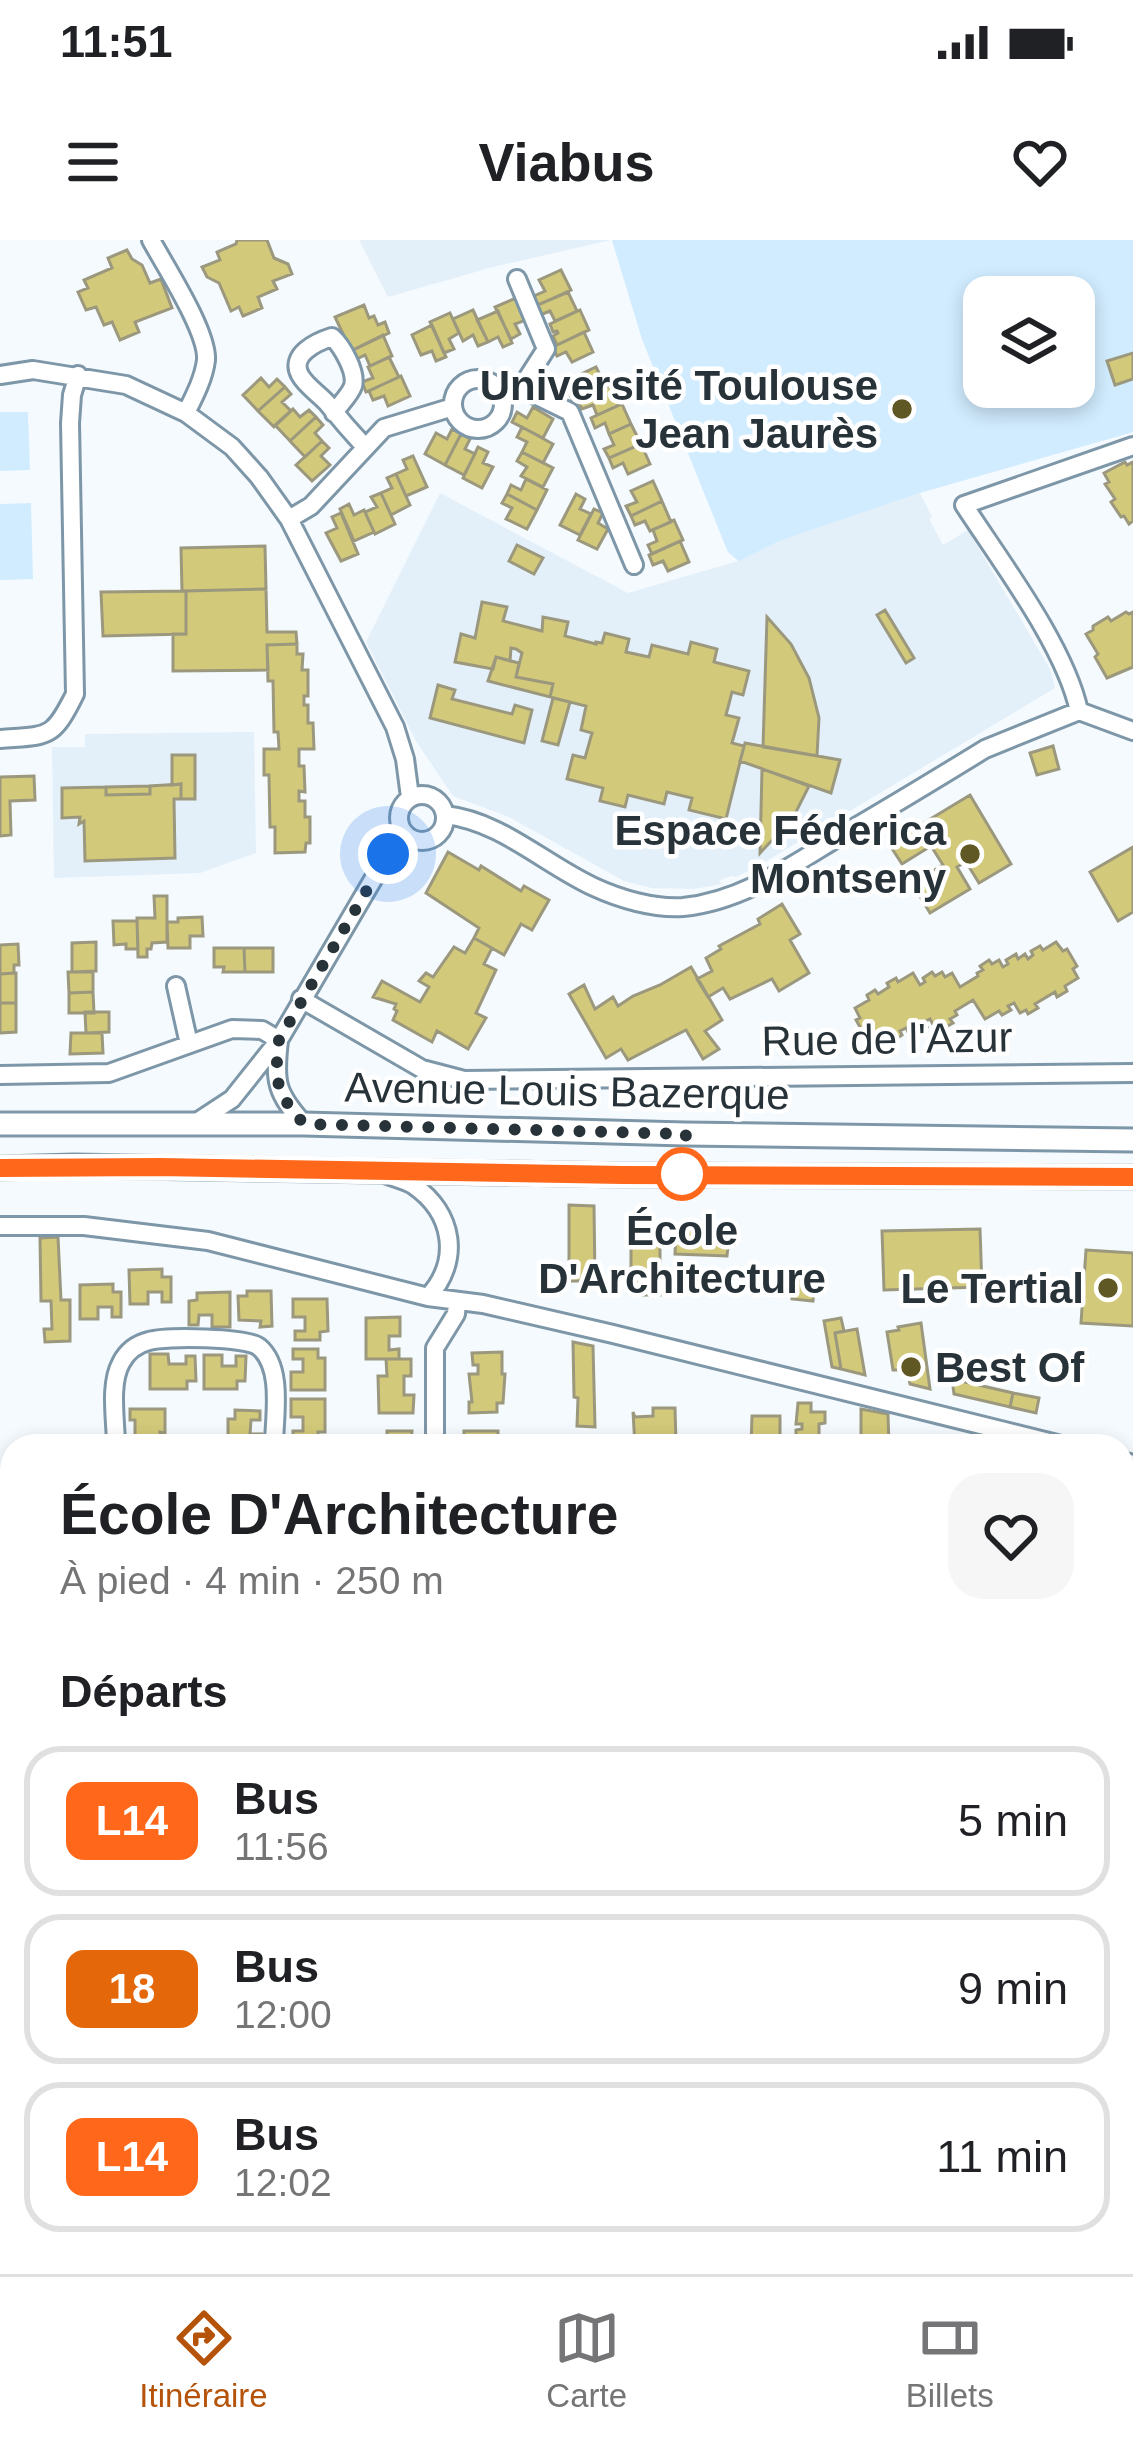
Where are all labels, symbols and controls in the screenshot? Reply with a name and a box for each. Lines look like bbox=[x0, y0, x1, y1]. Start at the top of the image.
text: 11:51 bbox=[60, 16, 173, 67]
icon: menu bbox=[60, 129, 126, 195]
icon: heart bbox=[1007, 129, 1073, 195]
text: Viabus bbox=[478, 132, 655, 192]
map controls bbox=[963, 276, 1095, 408]
button: layers bbox=[963, 276, 1095, 408]
place label: Université Toulouse Jean Jaurès bbox=[480, 362, 878, 457]
marker: Université Toulouse Jean Jaurès bbox=[889, 396, 915, 422]
place label: Espace Féderica Montseny bbox=[614, 807, 947, 902]
your location bbox=[358, 824, 418, 884]
marker: Espace Féderica Montseny bbox=[957, 841, 983, 867]
street label: Rue de l'Azur bbox=[761, 1013, 1013, 1065]
street label: Avenue Louis Bazerque bbox=[344, 1064, 790, 1118]
marker: École D'Architecture bbox=[657, 1149, 707, 1199]
place label: École D'Architecture bbox=[538, 1207, 826, 1302]
place label: Le Tertial bbox=[900, 1265, 1084, 1312]
marker: Le Tertial bbox=[1095, 1275, 1121, 1301]
place label: Best Of bbox=[935, 1344, 1085, 1391]
marker: Best Of bbox=[898, 1354, 924, 1380]
button: heart bbox=[948, 1473, 1074, 1599]
text: École D'Architecture bbox=[60, 1482, 618, 1546]
text: À pied · 4 min · 250 m bbox=[60, 1559, 444, 1602]
text: Départs bbox=[60, 1666, 228, 1717]
text: Bus bbox=[234, 1773, 319, 1824]
text: 5 min bbox=[958, 1795, 1068, 1846]
text: L14 bbox=[96, 1797, 168, 1844]
text: 11:56 bbox=[234, 1825, 329, 1868]
text: Bus bbox=[234, 1941, 319, 1992]
text: 9 min bbox=[958, 1963, 1068, 2014]
text: 18 bbox=[109, 1965, 155, 2012]
text: 12:00 bbox=[234, 1993, 332, 2036]
text: Bus bbox=[234, 2109, 319, 2160]
text: 11 min bbox=[936, 2131, 1068, 2182]
text: L14 bbox=[96, 2133, 168, 2180]
text: 12:02 bbox=[234, 2161, 332, 2204]
tab: Itinéraire bbox=[139, 2305, 268, 2415]
tab: Carte bbox=[546, 2305, 627, 2415]
tab: Billets bbox=[906, 2305, 994, 2415]

